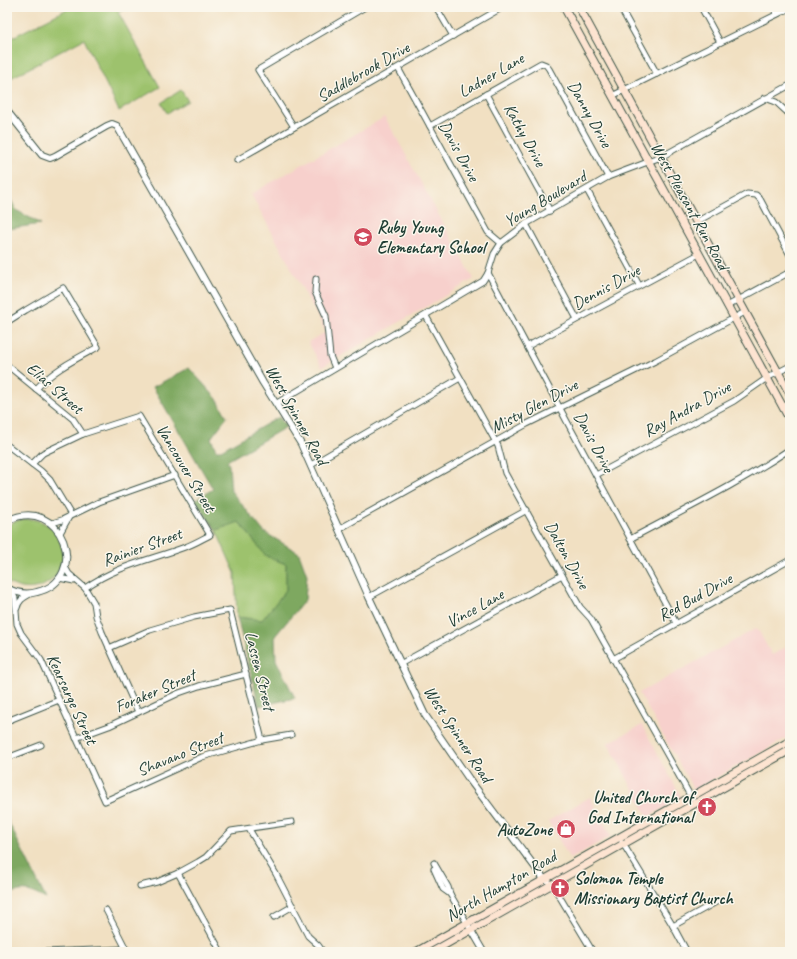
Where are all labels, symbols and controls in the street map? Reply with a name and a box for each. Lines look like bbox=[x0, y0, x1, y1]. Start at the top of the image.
street label: Saddlebrook Drive bbox=[313, 36, 414, 107]
street label: Ladner Lane bbox=[455, 47, 529, 102]
street label: Danny Drive bbox=[563, 77, 618, 152]
street label: Kathy Drive bbox=[499, 100, 552, 171]
street label: Davis Drive bbox=[434, 117, 485, 186]
street label: West Pleasant Run Road bbox=[646, 138, 735, 276]
street label: Young Boulevard bbox=[500, 165, 592, 232]
place label: Ruby Young Elementary School bbox=[377, 217, 488, 258]
school or university icon: Ruby Young Elementary School bbox=[352, 226, 374, 248]
street label: Dennis Drive bbox=[568, 259, 645, 314]
street label: Elias Street bbox=[22, 358, 90, 420]
street label: West Spinner Road bbox=[261, 361, 334, 471]
street label: Misty Glen Drive bbox=[487, 374, 583, 438]
street label: Ray Andra Drive bbox=[640, 376, 736, 442]
street label: Davis Drive bbox=[569, 408, 619, 477]
street label: Vancouver Street bbox=[152, 420, 222, 518]
street label: Dalton Drive bbox=[540, 518, 595, 594]
street label: Rainier Street bbox=[99, 522, 187, 571]
street label: Red Bud Drive bbox=[654, 567, 737, 626]
street label: Vince Lane bbox=[443, 583, 509, 632]
street label: Lassen Street bbox=[240, 629, 281, 715]
street label: Kearsarge Street bbox=[42, 650, 103, 750]
street label: Foraker Street bbox=[112, 664, 201, 717]
street label: West Spinner Road bbox=[419, 682, 498, 788]
street label: Shavano Street bbox=[134, 726, 228, 781]
place label: United Church of God International bbox=[587, 787, 697, 828]
church icon: United Church of God International bbox=[696, 796, 718, 818]
shop icon: AutoZone bbox=[555, 818, 577, 840]
place label: AutoZone bbox=[497, 819, 554, 840]
street label: North Hampton Road bbox=[442, 844, 563, 926]
place label: Solomon Temple Missionary Baptist Church bbox=[574, 868, 734, 909]
church icon: Solomon Temple Missionary Baptist Church bbox=[549, 877, 571, 899]

